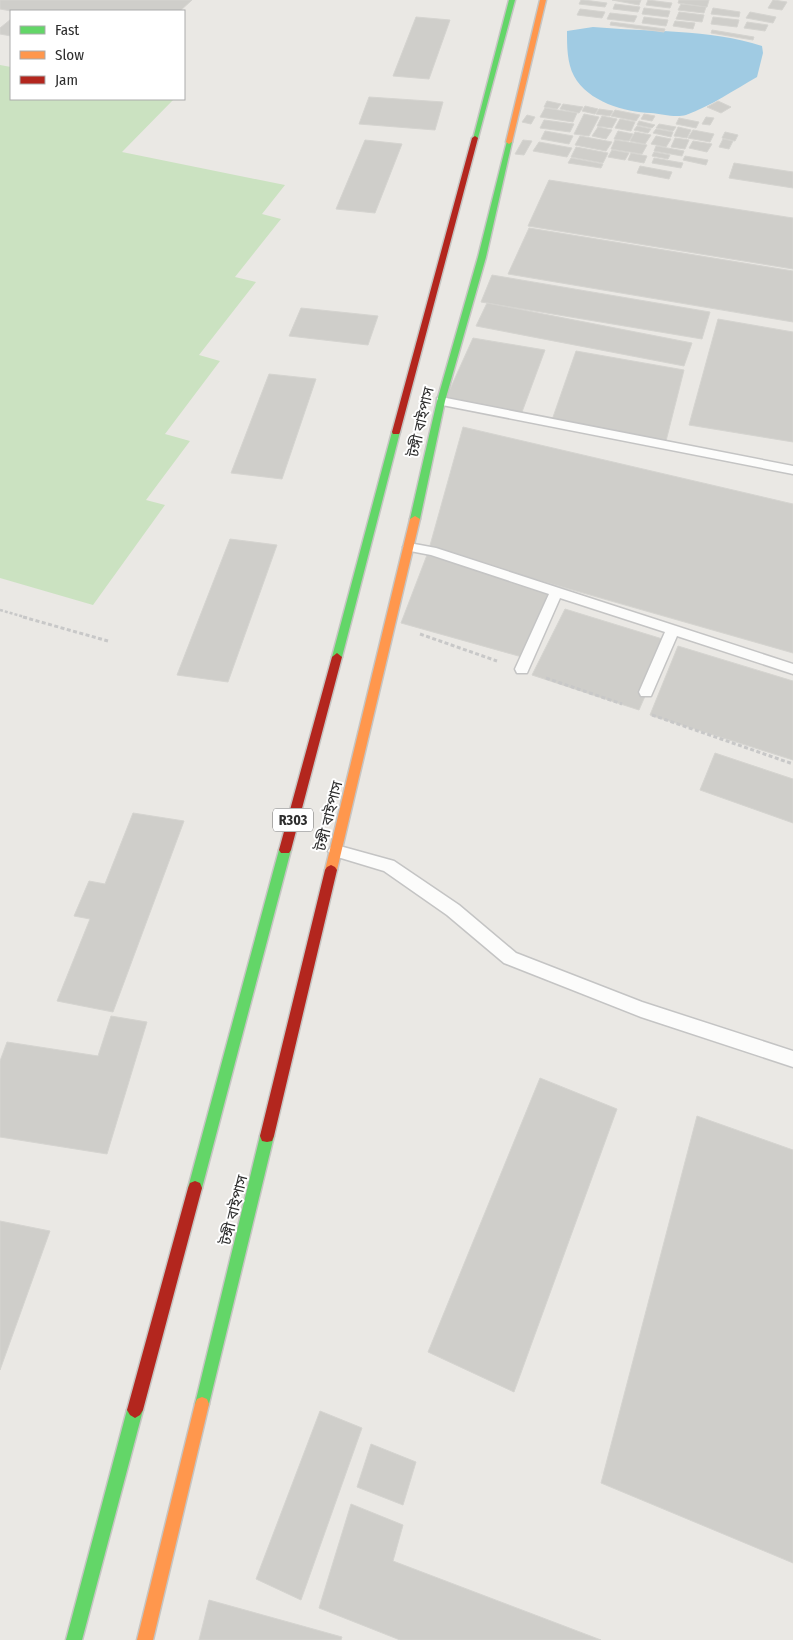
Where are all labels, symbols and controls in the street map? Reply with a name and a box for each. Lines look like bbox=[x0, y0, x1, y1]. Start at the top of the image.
legend bbox=[10, 10, 185, 100]
text: Fast bbox=[55, 21, 79, 39]
text: Slow bbox=[55, 46, 84, 64]
text: Jam bbox=[55, 71, 78, 89]
street label: টঙ্গী বাইপাস bbox=[404, 385, 438, 460]
street label: টঙ্গী বাইপাস bbox=[311, 779, 346, 854]
road number: R303 bbox=[273, 808, 313, 832]
street label: টঙ্গী বাইপাস bbox=[216, 1173, 251, 1248]

